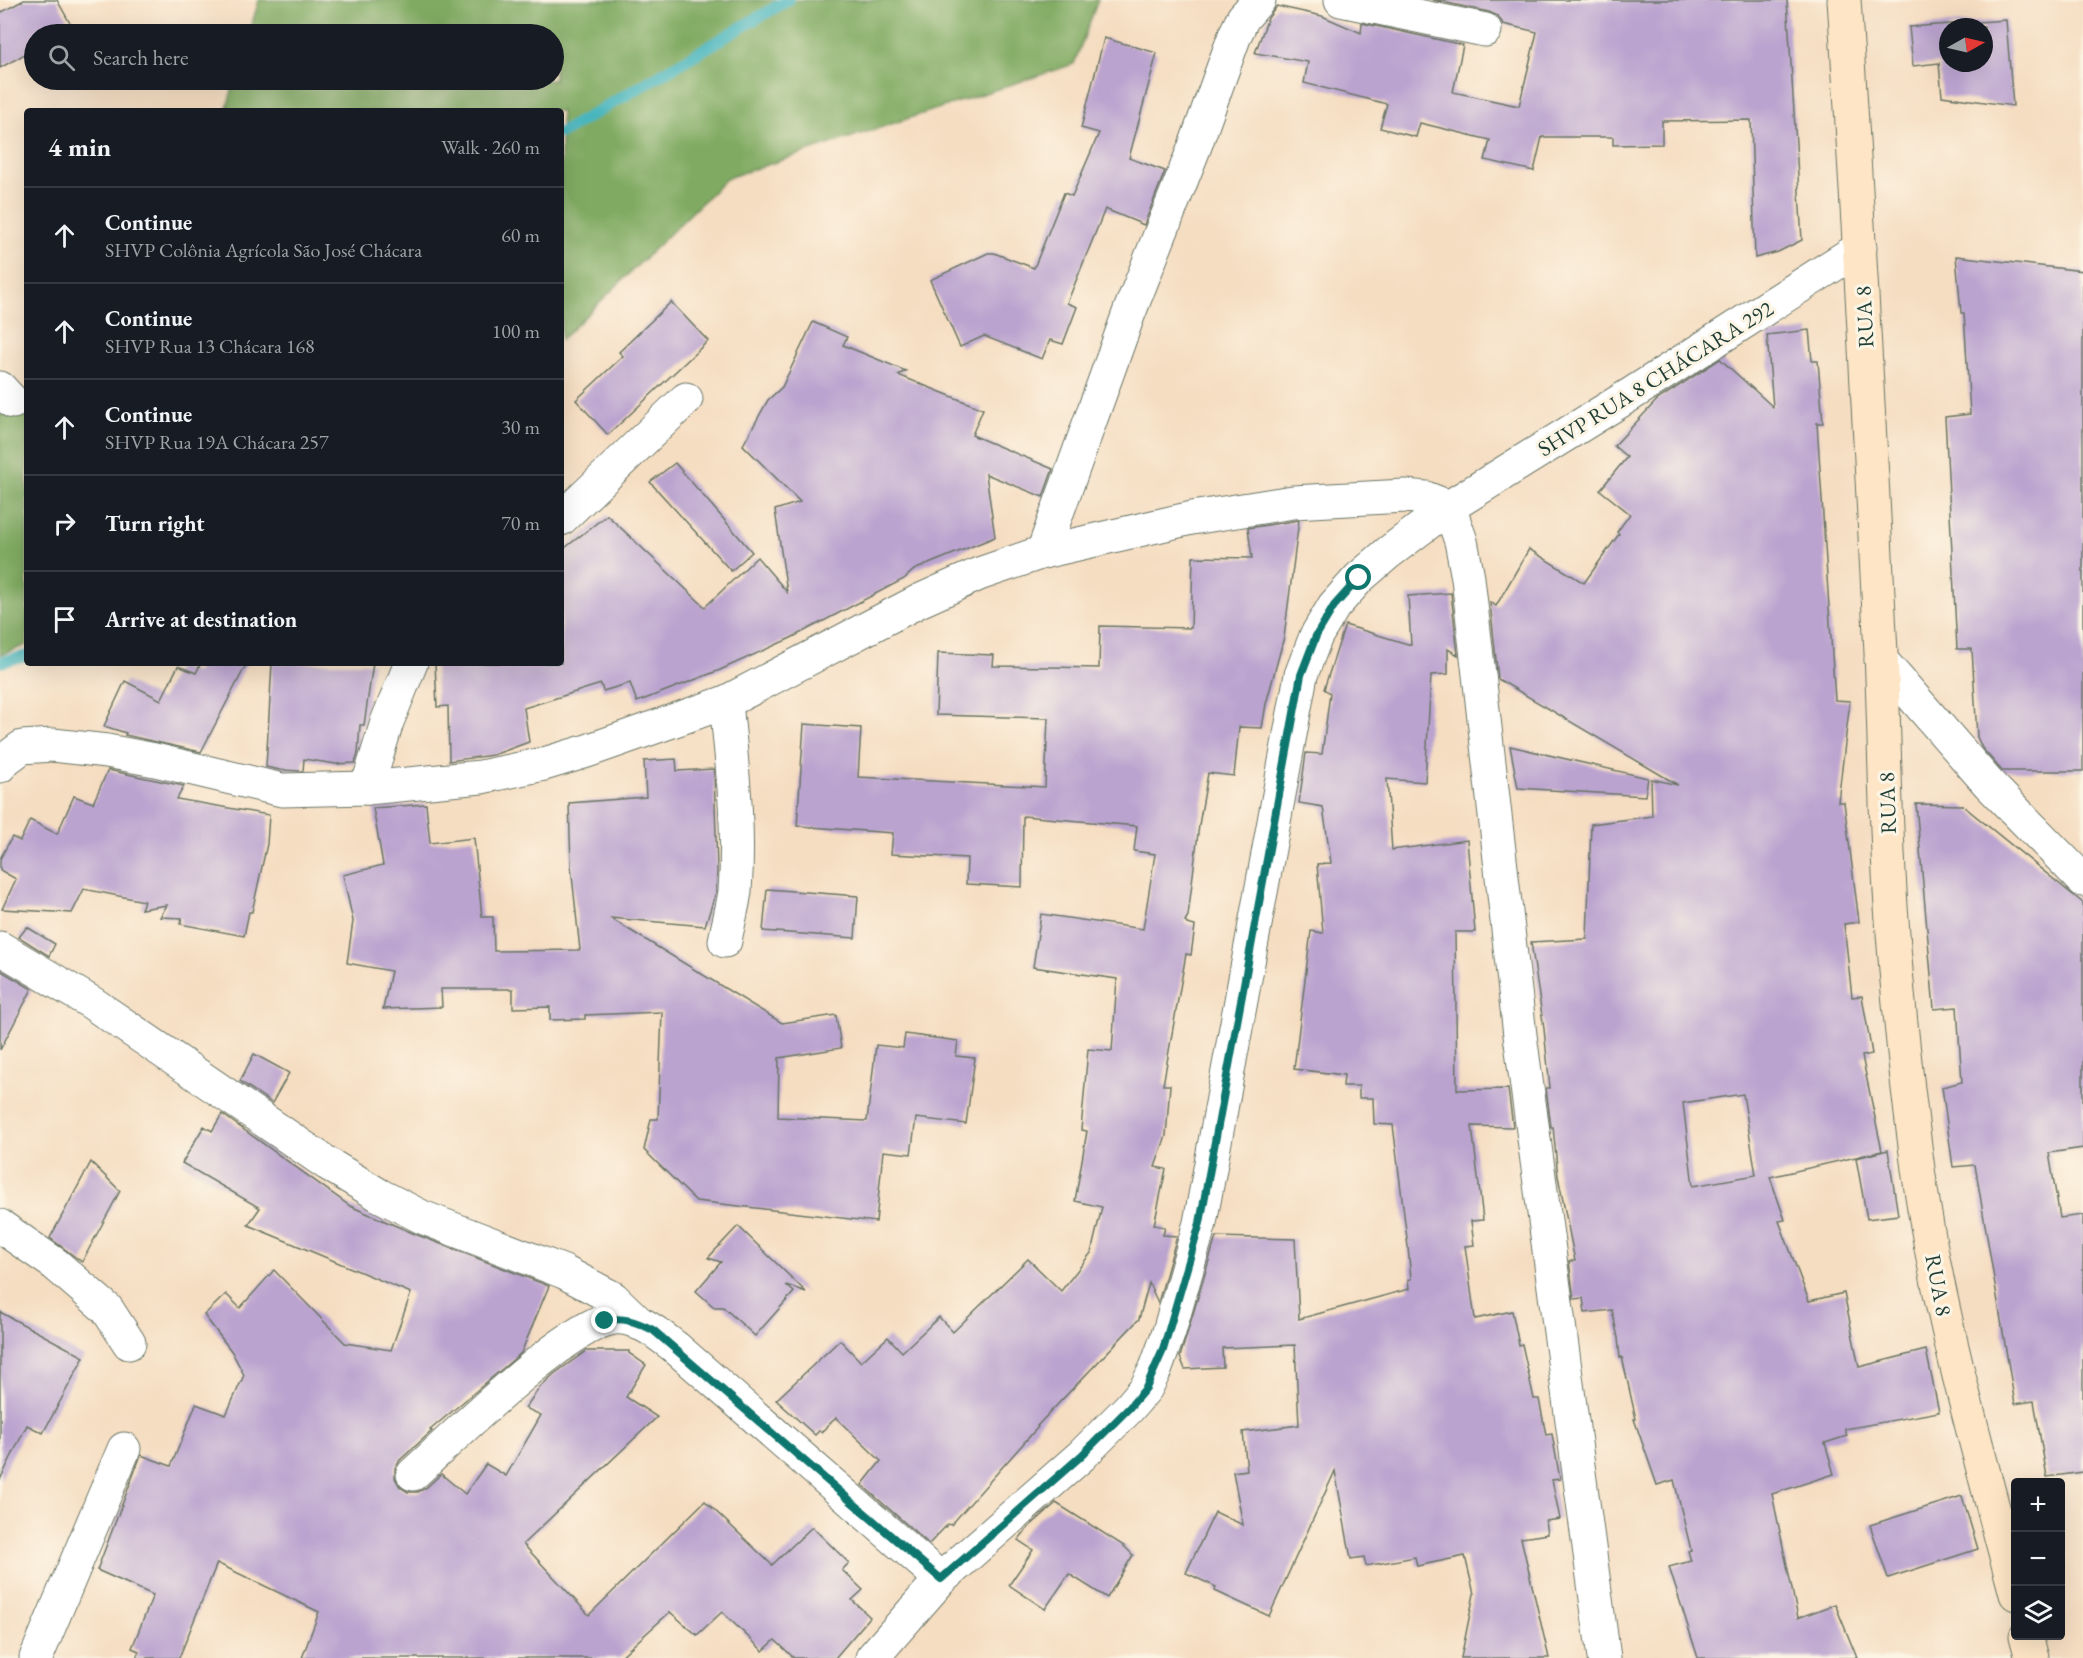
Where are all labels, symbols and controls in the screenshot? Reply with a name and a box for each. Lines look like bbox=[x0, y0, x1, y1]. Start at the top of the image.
north arrow bbox=[1939, 18, 1993, 72]
search box bbox=[24, 24, 564, 90]
icon: search bbox=[45, 41, 78, 74]
text: Search here bbox=[93, 43, 188, 72]
text: 4 min bbox=[48, 130, 111, 164]
text: Walk · 260 m bbox=[441, 134, 540, 160]
text: Continue bbox=[105, 208, 192, 237]
icon: ahead bbox=[48, 219, 81, 252]
text: 60 m bbox=[501, 222, 540, 248]
text: SHVP Colônia Agrícola São José Chácara bbox=[105, 237, 422, 263]
street label: RUA 8 bbox=[1848, 285, 1881, 349]
street label: SHVP RUA 8 CHÁCARA 292 bbox=[1532, 294, 1779, 463]
text: Continue bbox=[105, 304, 192, 333]
icon: ahead bbox=[48, 315, 81, 348]
text: 100 m bbox=[492, 318, 540, 344]
text: SHVP Rua 13 Chácara 168 bbox=[105, 333, 315, 359]
text: Continue bbox=[105, 400, 192, 429]
icon: ahead bbox=[48, 411, 81, 444]
text: 30 m bbox=[501, 414, 540, 440]
text: SHVP Rua 19A Chácara 257 bbox=[105, 429, 329, 455]
icon: right bbox=[48, 507, 81, 540]
text: Turn right bbox=[105, 509, 204, 538]
text: 70 m bbox=[501, 510, 540, 536]
route start bbox=[1345, 564, 1371, 590]
icon: arrive bbox=[48, 603, 81, 636]
text: Arrive at destination bbox=[105, 605, 297, 634]
street label: RUA 8 bbox=[1872, 771, 1903, 835]
street label: RUA 8 bbox=[1918, 1252, 1959, 1318]
route end bbox=[591, 1307, 617, 1333]
map controls bbox=[2011, 1478, 2065, 1640]
button: + bbox=[2011, 1478, 2065, 1532]
button: − bbox=[2011, 1532, 2065, 1586]
button: layers bbox=[2011, 1586, 2065, 1640]

